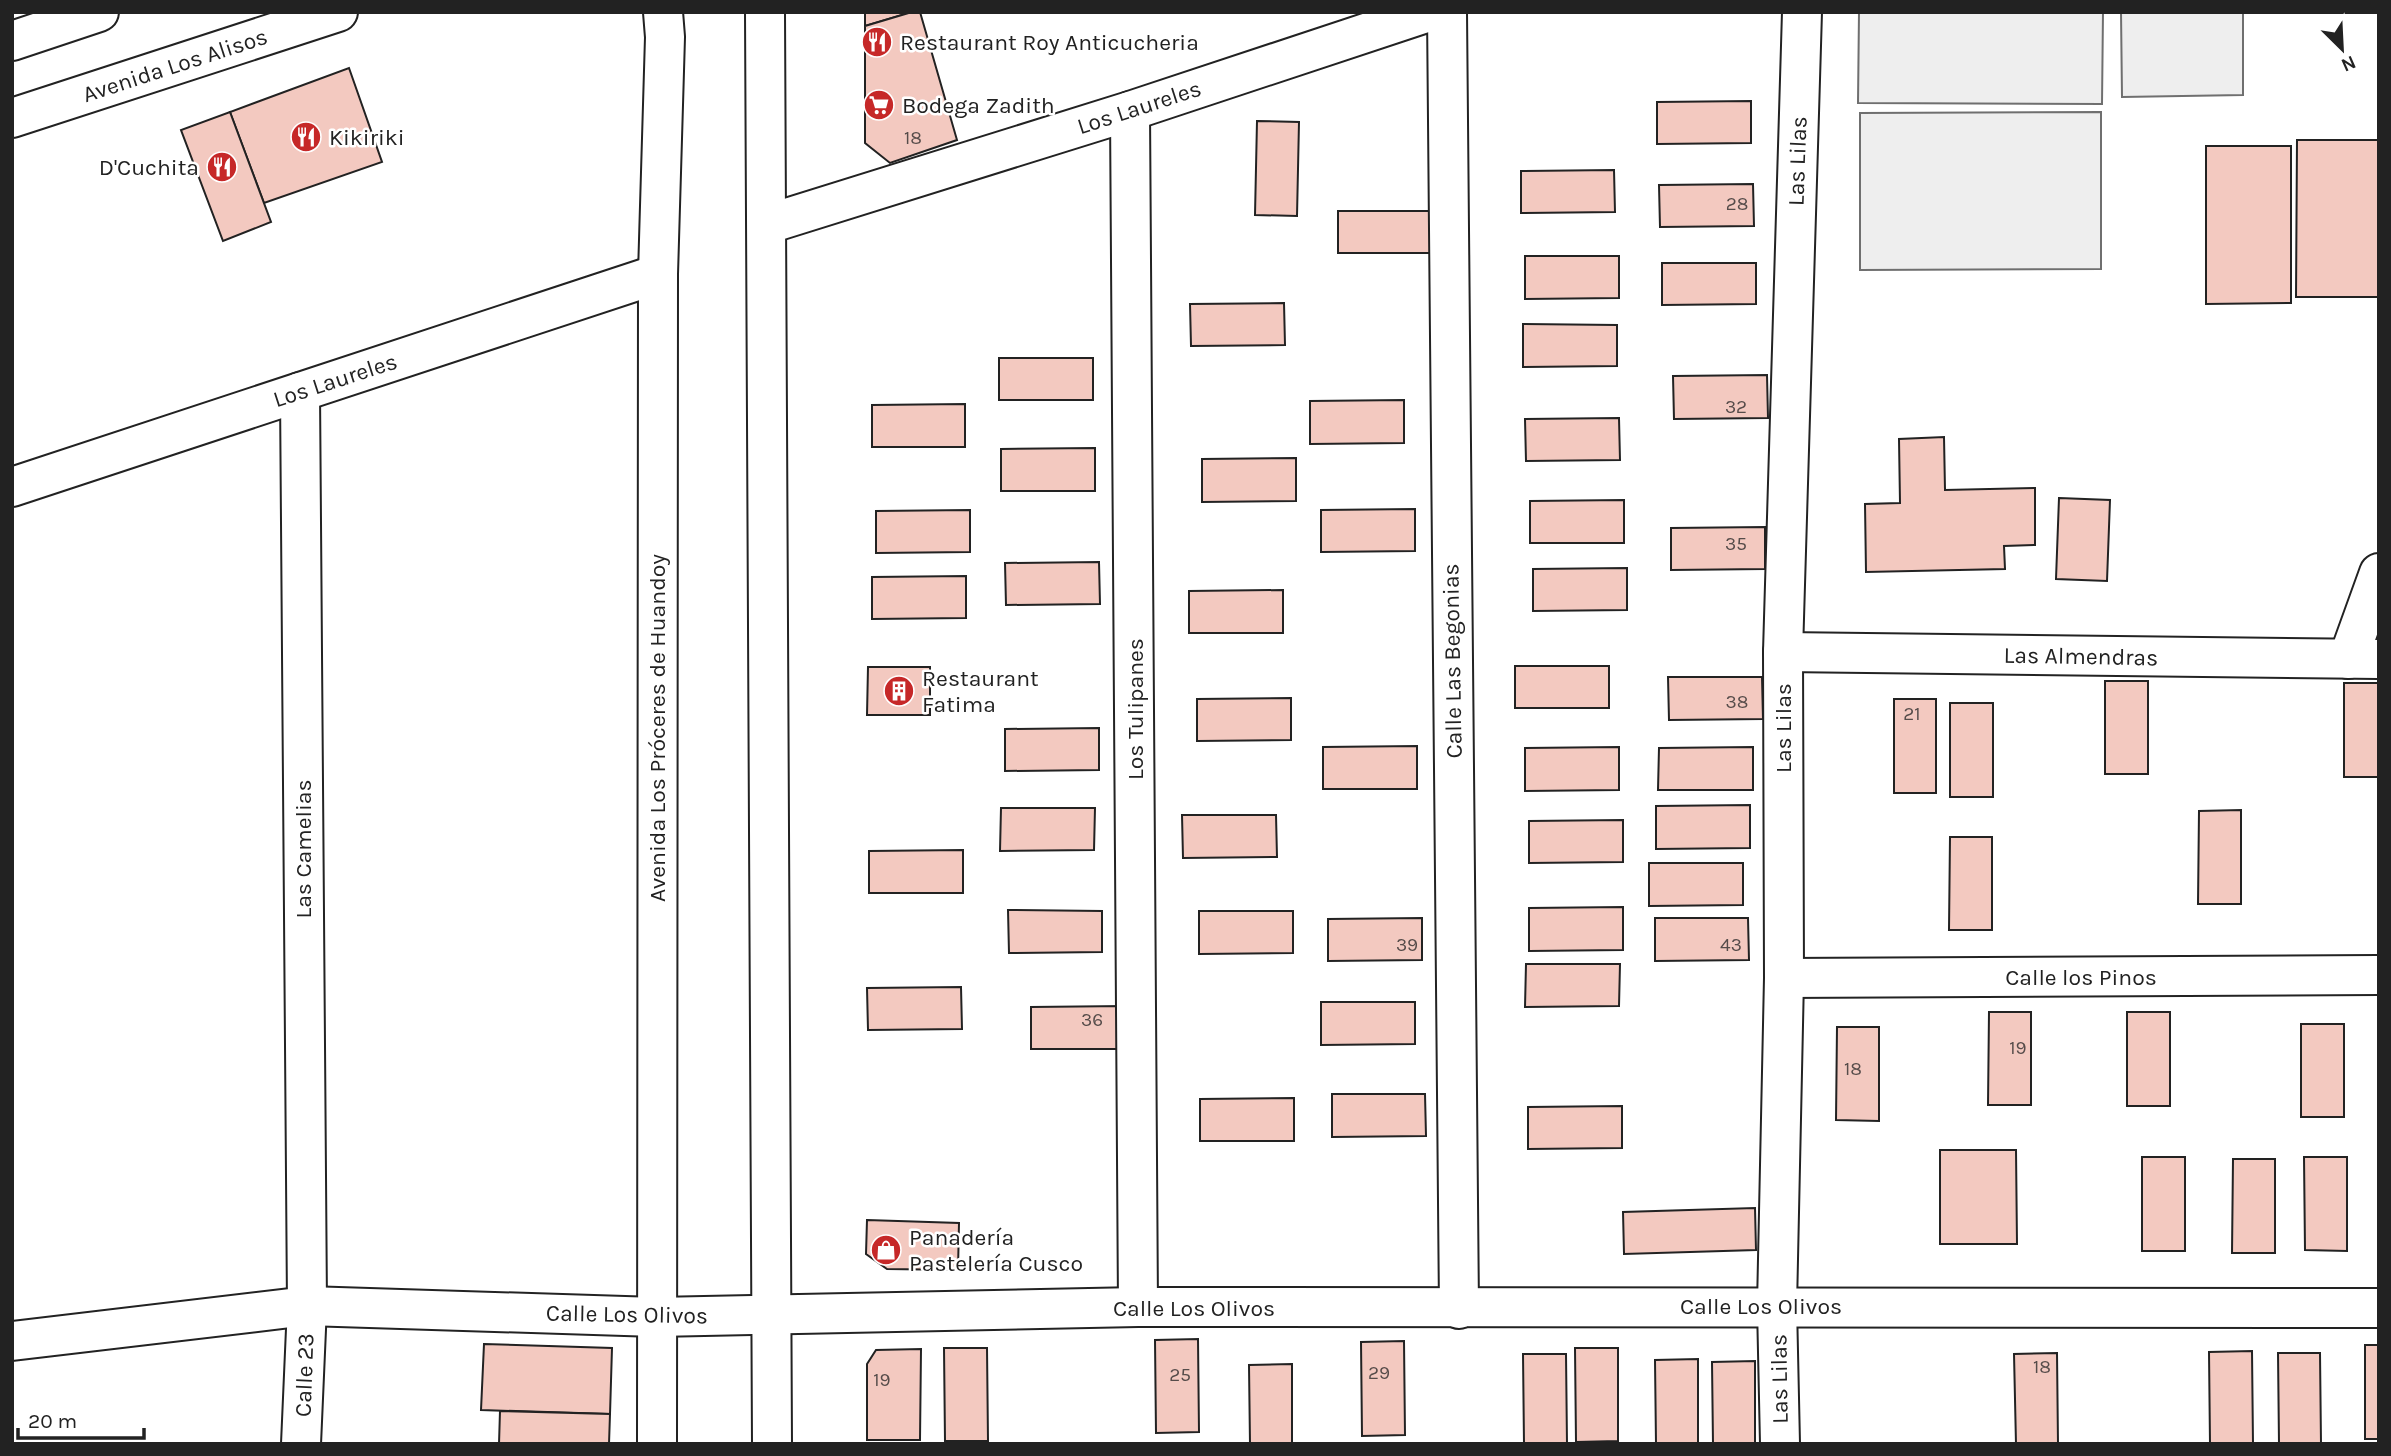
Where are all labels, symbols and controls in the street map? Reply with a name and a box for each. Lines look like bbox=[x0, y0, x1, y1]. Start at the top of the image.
north arrow bbox=[2307, 14, 2377, 84]
street label: Avenida Los Alisos bbox=[79, 23, 271, 108]
restaurant icon: Restaurant Roy Anticucheria bbox=[860, 25, 894, 59]
place label: Restaurant Roy Anticucheria bbox=[900, 29, 1199, 56]
text: N bbox=[2338, 51, 2359, 76]
street label: Los Laureles bbox=[1074, 75, 1205, 140]
supermarket icon: Bodega Zadith bbox=[862, 88, 896, 122]
place label: Bodega Zadith bbox=[902, 92, 1055, 119]
street label: Las Lilas bbox=[1782, 116, 1813, 206]
restaurant icon: Kikiriki bbox=[289, 120, 323, 154]
place label: Kikiriki bbox=[329, 124, 405, 151]
house number: 18 bbox=[904, 127, 922, 149]
restaurant icon: D'Cuchita bbox=[205, 150, 239, 184]
place label: D'Cuchita bbox=[99, 154, 199, 181]
house number: 28 bbox=[1726, 193, 1748, 215]
street label: Los Laureles bbox=[270, 348, 401, 413]
house number: 32 bbox=[1725, 396, 1747, 418]
house number: 35 bbox=[1725, 533, 1747, 555]
street label: Avenida Los Próceres de Huandoy bbox=[644, 554, 671, 902]
street label: Calle Las Begonias bbox=[1437, 563, 1468, 759]
street label: Los Tulipanes bbox=[1122, 638, 1149, 780]
street label: Las Almendras bbox=[2004, 642, 2158, 671]
place label: Restaurant Fatima bbox=[922, 665, 1039, 718]
building icon: Restaurant Fatima bbox=[882, 674, 916, 708]
street label: Las Lilas bbox=[1770, 683, 1797, 773]
house number: 38 bbox=[1726, 691, 1748, 713]
house number: 21 bbox=[1903, 703, 1921, 725]
street label: Las Camelias bbox=[290, 779, 317, 919]
house number: 39 bbox=[1396, 934, 1418, 956]
house number: 43 bbox=[1720, 934, 1742, 956]
street label: Calle los Pinos bbox=[2005, 964, 2157, 991]
house number: 36 bbox=[1081, 1009, 1103, 1031]
house number: 19 bbox=[2009, 1037, 2027, 1059]
house number: 18 bbox=[1844, 1058, 1862, 1080]
place label: Panadería Pastelería Cusco bbox=[909, 1224, 1083, 1277]
shop icon: Panadería Pastelería Cusco bbox=[869, 1233, 903, 1267]
street label: Calle Los Olivos bbox=[1680, 1293, 1842, 1320]
street label: Calle Los Olivos bbox=[1113, 1295, 1275, 1322]
street label: Calle Los Olivos bbox=[546, 1300, 708, 1329]
street label: Calle 23 bbox=[290, 1333, 319, 1417]
street label: Las Lilas bbox=[1765, 1334, 1794, 1424]
house number: 18 bbox=[2033, 1356, 2051, 1378]
house number: 29 bbox=[1368, 1362, 1390, 1384]
house number: 25 bbox=[1169, 1364, 1191, 1386]
house number: 19 bbox=[873, 1369, 891, 1391]
scale bar bbox=[18, 1396, 144, 1440]
text: 20 m bbox=[28, 1409, 77, 1433]

